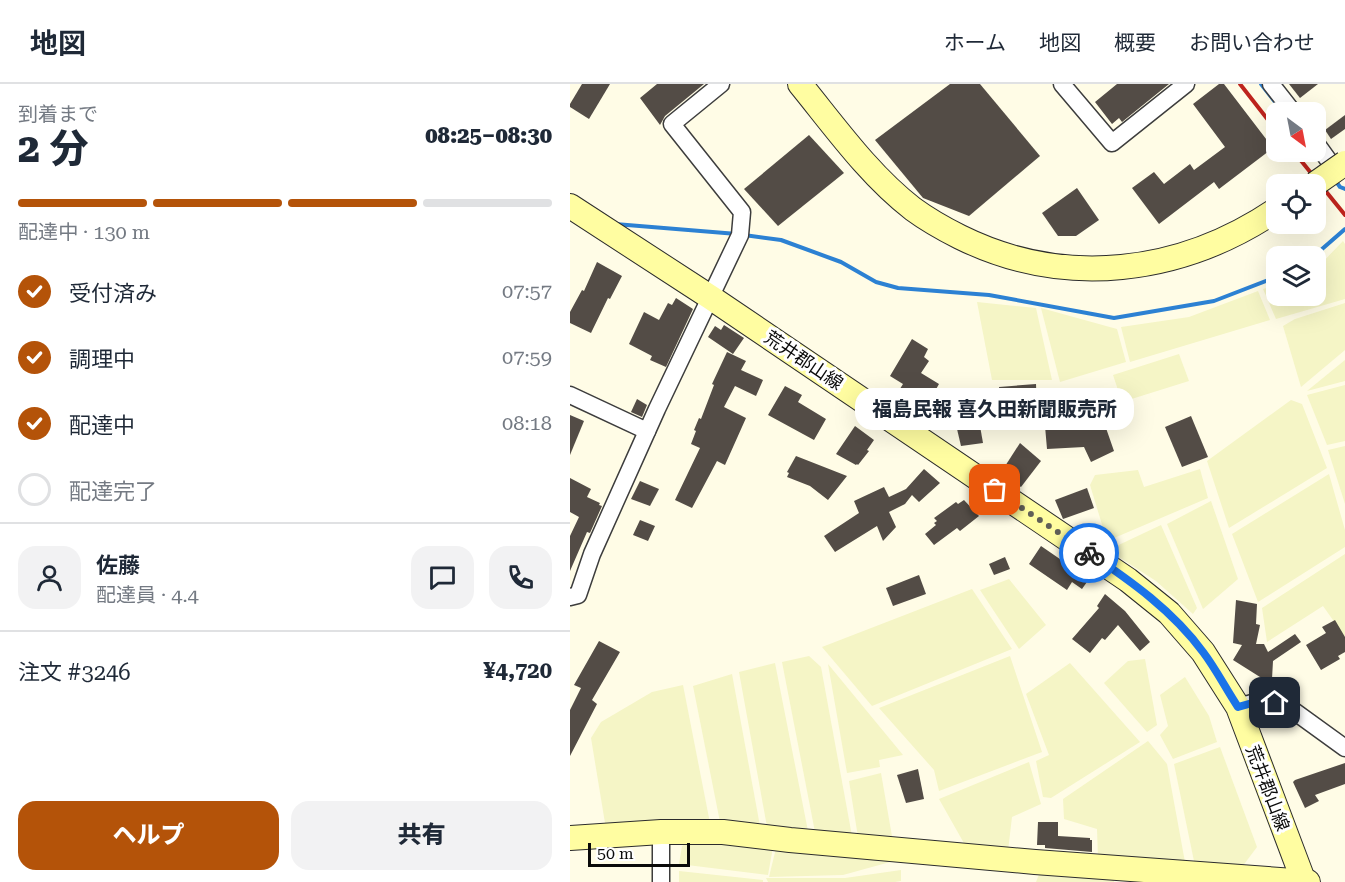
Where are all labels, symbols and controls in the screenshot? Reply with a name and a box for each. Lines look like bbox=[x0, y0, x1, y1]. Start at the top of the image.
text: 地図 bbox=[30, 27, 86, 60]
text: ホーム bbox=[944, 31, 1006, 55]
text: 地図 bbox=[1039, 31, 1081, 55]
text: 概要 bbox=[1114, 31, 1156, 55]
text: お問い合わせ bbox=[1189, 31, 1315, 55]
text: 到着まで bbox=[18, 102, 98, 126]
north arrow bbox=[1266, 102, 1326, 162]
map controls bbox=[1266, 102, 1326, 306]
text: 08:25–08:30 bbox=[425, 123, 552, 148]
text: 2 分 bbox=[18, 126, 89, 172]
button: locate bbox=[1266, 174, 1326, 234]
text: 配達中 · 130 m bbox=[18, 220, 150, 244]
button: layers bbox=[1266, 246, 1326, 306]
icon: check bbox=[18, 275, 51, 308]
text: 07:57 bbox=[502, 279, 552, 303]
text: 受付済み bbox=[69, 281, 157, 306]
street label: 荒井郡山線 bbox=[761, 326, 847, 394]
icon: check bbox=[18, 341, 51, 374]
text: 07:59 bbox=[502, 345, 552, 369]
text: 調理中 bbox=[69, 347, 135, 372]
callout: 福島民報 喜久田新聞販売所 bbox=[856, 388, 1134, 430]
text: 福島民報 喜久田新聞販売所 bbox=[872, 397, 1117, 421]
icon: check bbox=[18, 407, 51, 440]
text: 08:18 bbox=[502, 411, 552, 435]
text: 配達中 bbox=[69, 413, 135, 438]
pin bbox=[969, 464, 1020, 515]
icon: bag bbox=[978, 473, 1011, 506]
text: 配達完了 bbox=[69, 479, 157, 504]
courier bbox=[1059, 523, 1119, 583]
icon: bike bbox=[1073, 537, 1106, 570]
button: person bbox=[18, 546, 81, 609]
button: chat bbox=[411, 546, 474, 609]
button: phone bbox=[489, 546, 552, 609]
text: 佐藤 bbox=[96, 553, 140, 578]
text: 配達員 · 4.4 bbox=[96, 583, 199, 607]
text: ¥4,720 bbox=[483, 658, 552, 683]
text: 注文 #3246 bbox=[18, 660, 131, 685]
pin bbox=[1249, 677, 1300, 728]
icon: home bbox=[1258, 686, 1291, 719]
street label: 荒井郡山線 bbox=[1242, 742, 1294, 834]
button: ヘルプ bbox=[18, 801, 279, 870]
button: 共有 bbox=[291, 801, 552, 870]
scale bar bbox=[588, 840, 690, 868]
text: 50 m bbox=[597, 844, 634, 863]

